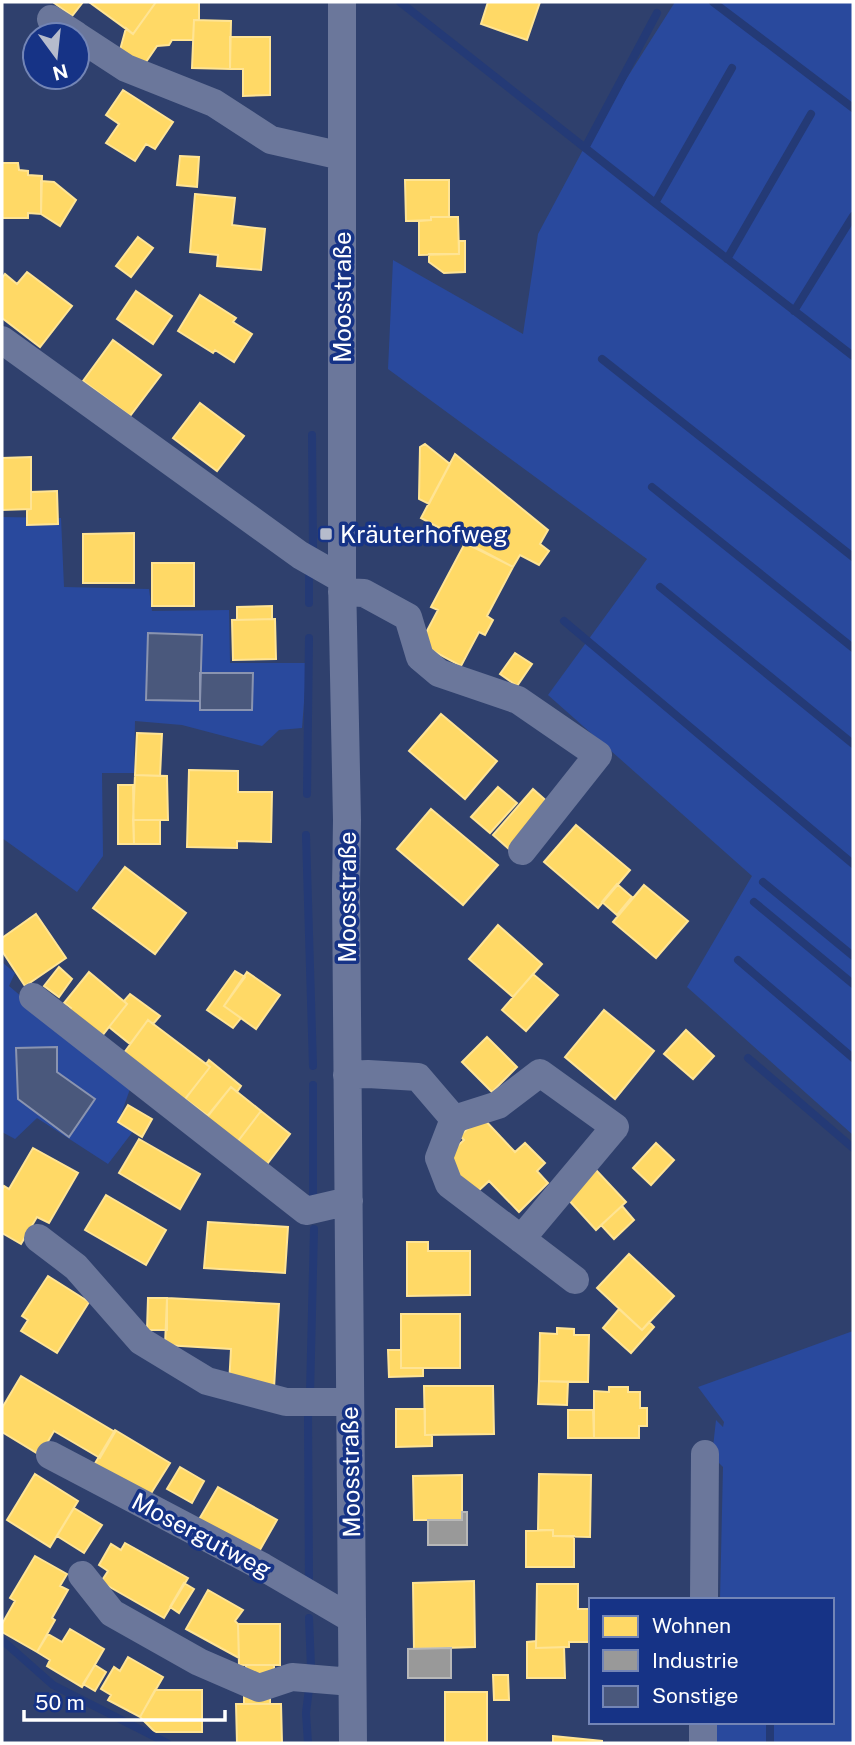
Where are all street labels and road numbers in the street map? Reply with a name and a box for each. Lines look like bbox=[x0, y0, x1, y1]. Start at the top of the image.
street label: Moosstraße bbox=[328, 231, 356, 363]
street label: Moosstraße bbox=[333, 831, 361, 963]
street label: Moosstraße bbox=[335, 1406, 365, 1538]
street label: Mosergutweg bbox=[127, 1486, 277, 1584]

